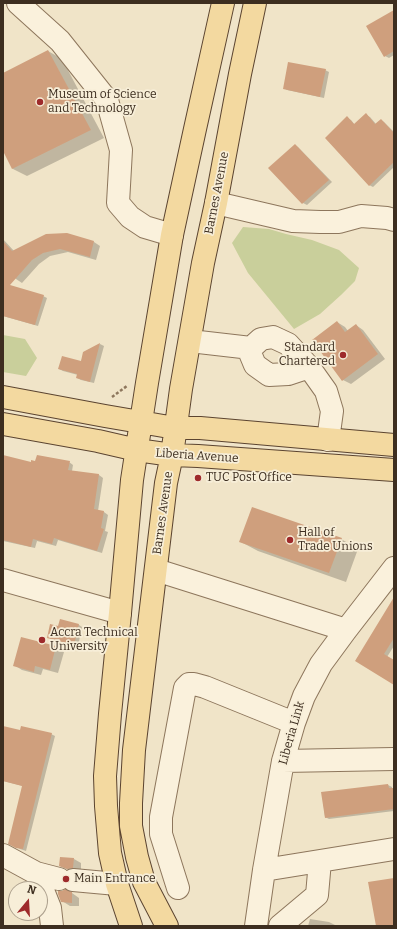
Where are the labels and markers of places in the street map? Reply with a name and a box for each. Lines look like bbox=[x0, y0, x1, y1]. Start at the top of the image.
place label: Museum of Science and Technology bbox=[48, 88, 156, 116]
marker: Museum of Science and Technology bbox=[35, 97, 45, 107]
place label: Standard Chartered bbox=[279, 341, 335, 369]
marker: Standard Chartered bbox=[338, 350, 348, 360]
place label: TUC Post Office bbox=[206, 471, 292, 485]
marker: TUC Post Office bbox=[193, 473, 203, 483]
place label: Hall of Trade Unions bbox=[298, 526, 373, 554]
marker: Hall of Trade Unions bbox=[285, 535, 295, 545]
place label: Accra Technical University bbox=[50, 626, 138, 654]
marker: Accra Technical University bbox=[37, 635, 47, 645]
place label: Main Entrance bbox=[74, 872, 155, 886]
marker: Main Entrance bbox=[61, 874, 71, 884]

